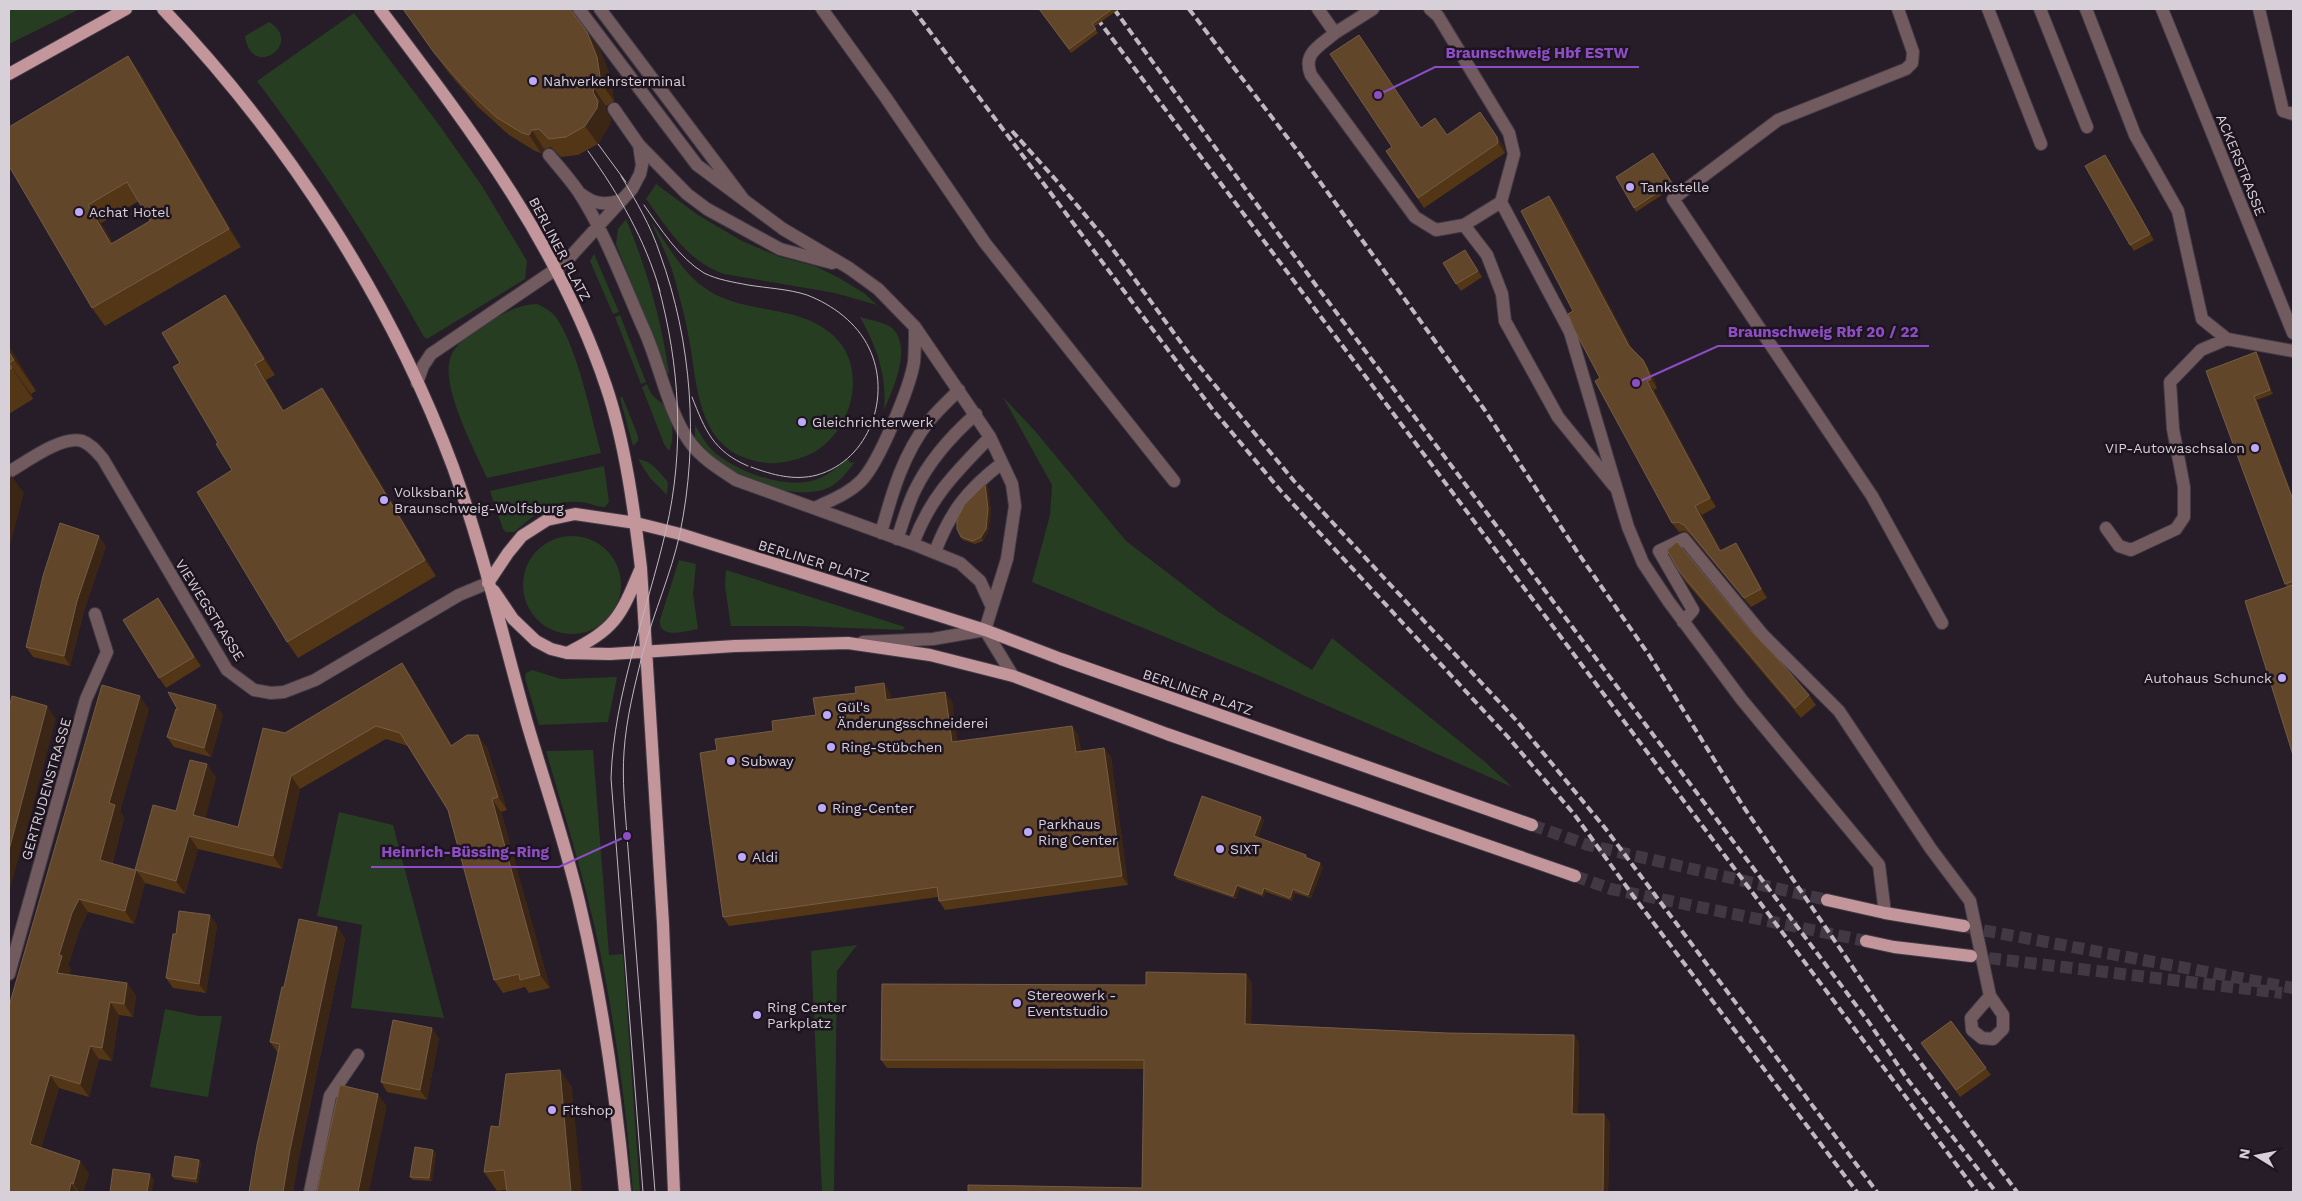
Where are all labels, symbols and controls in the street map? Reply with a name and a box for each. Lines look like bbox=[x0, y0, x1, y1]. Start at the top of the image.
callout: Braunschweig Hbf ESTW bbox=[1435, 37, 1639, 67]
text: Braunschweig Hbf ESTW bbox=[1445, 44, 1629, 62]
place label: Nahverkehrsterminal bbox=[543, 73, 686, 89]
marker: Nahverkehrsterminal bbox=[527, 75, 539, 87]
street label: ACKERSTRASSE bbox=[2213, 112, 2269, 218]
place label: Tankstelle bbox=[1640, 179, 1709, 195]
marker: Tankstelle bbox=[1624, 181, 1636, 193]
street label: BERLINER PLATZ bbox=[526, 194, 594, 304]
place label: Achat Hotel bbox=[89, 204, 170, 220]
marker: Achat Hotel bbox=[73, 206, 85, 218]
callout: Braunschweig Rbf 20 / 22 bbox=[1718, 316, 1929, 346]
text: Braunschweig Rbf 20 / 22 bbox=[1728, 323, 1918, 341]
place label: Gleichrichterwerk bbox=[812, 414, 933, 430]
marker: Gleichrichterwerk bbox=[796, 416, 808, 428]
place label: VIP-Autowaschsalon bbox=[2105, 440, 2245, 456]
marker: VIP-Autowaschsalon bbox=[2249, 442, 2261, 454]
place label: Volksbank Braunschweig-Wolfsburg bbox=[394, 484, 564, 516]
marker: Volksbank Braunschweig-Wolfsburg bbox=[378, 494, 390, 506]
street label: BERLINER PLATZ bbox=[756, 536, 872, 586]
street label: VIEWEGSTRASSE bbox=[172, 556, 248, 664]
street label: BERLINER PLATZ bbox=[1141, 666, 1255, 718]
place label: Autohaus Schunck bbox=[2144, 670, 2272, 686]
marker: Autohaus Schunck bbox=[2276, 672, 2288, 684]
place label: Gül's Änderungsschneiderei bbox=[837, 699, 988, 731]
marker: Gül's Änderungsschneiderei bbox=[821, 709, 833, 721]
street label: GERTRUDENSTRASSE bbox=[18, 716, 74, 862]
place label: Ring-Stübchen bbox=[841, 739, 942, 755]
marker: Ring-Stübchen bbox=[825, 741, 837, 753]
place label: Subway bbox=[741, 753, 794, 769]
marker: Subway bbox=[725, 755, 737, 767]
place label: Ring-Center bbox=[832, 800, 914, 816]
marker: Ring-Center bbox=[816, 802, 828, 814]
place label: Parkhaus Ring Center bbox=[1038, 816, 1118, 848]
marker: Parkhaus Ring Center bbox=[1022, 826, 1034, 838]
callout: Heinrich-Büssing-Ring bbox=[371, 837, 559, 867]
place label: SIXT bbox=[1230, 841, 1261, 857]
text: Heinrich-Büssing-Ring bbox=[381, 843, 549, 861]
marker: SIXT bbox=[1214, 843, 1226, 855]
place label: Aldi bbox=[752, 849, 778, 865]
marker: Aldi bbox=[736, 851, 748, 863]
place label: Stereowerk - Eventstudio bbox=[1027, 987, 1116, 1019]
marker: Stereowerk - Eventstudio bbox=[1011, 997, 1023, 1009]
place label: Ring Center Parkplatz bbox=[767, 999, 847, 1031]
marker: Ring Center Parkplatz bbox=[751, 1009, 763, 1021]
place label: Fitshop bbox=[562, 1102, 613, 1118]
marker: Fitshop bbox=[546, 1104, 558, 1116]
north arrow bbox=[2232, 1131, 2282, 1181]
text: N bbox=[2235, 1147, 2253, 1160]

